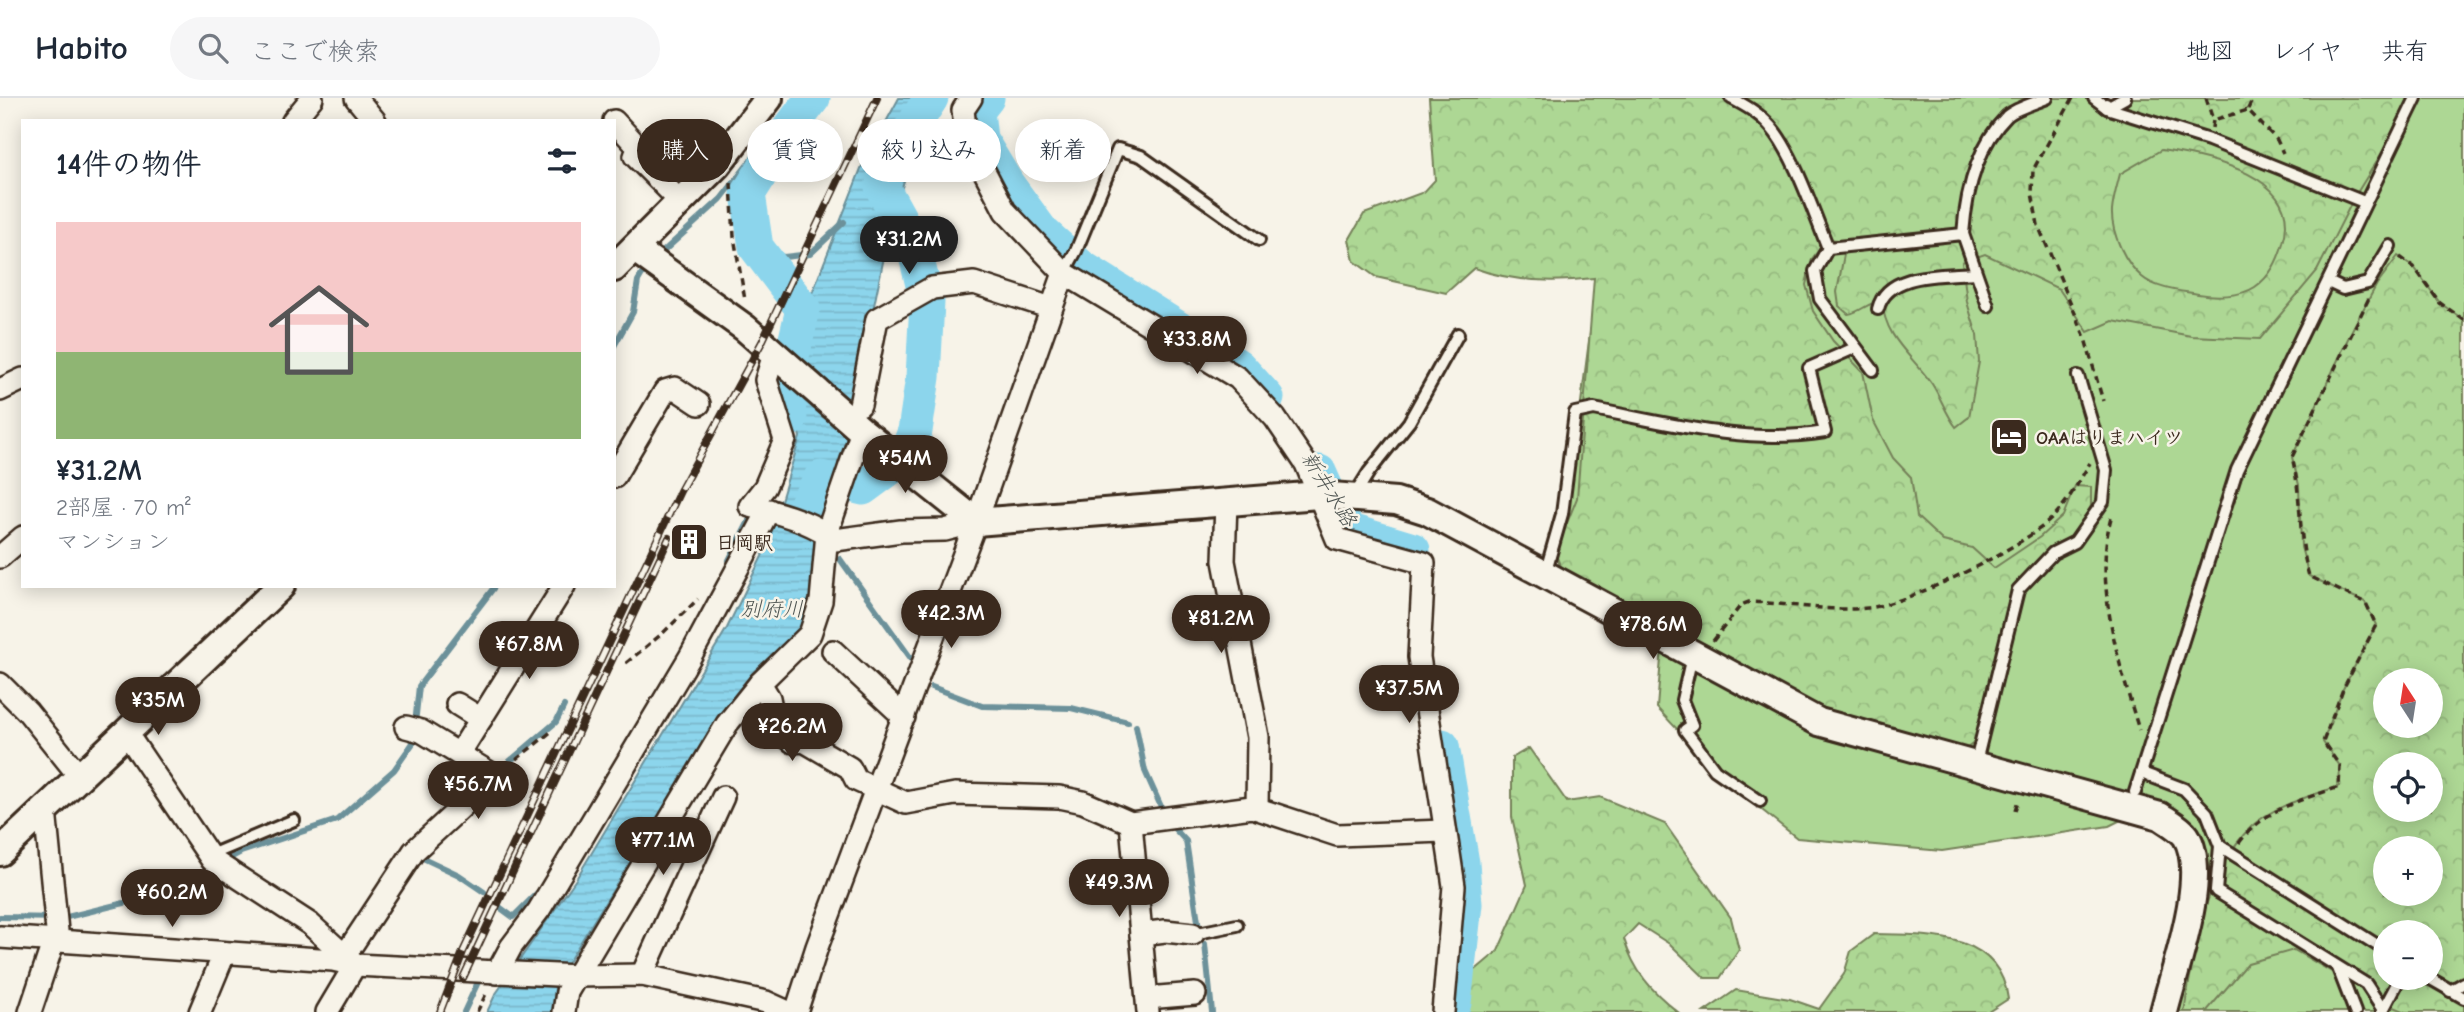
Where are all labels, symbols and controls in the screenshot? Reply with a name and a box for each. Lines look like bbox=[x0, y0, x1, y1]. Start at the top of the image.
search box bbox=[170, 17, 660, 80]
text: Habito bbox=[35, 29, 128, 67]
icon: search bbox=[194, 29, 232, 67]
text: ここで検索 bbox=[250, 37, 380, 67]
text: 地図 bbox=[2186, 37, 2234, 65]
text: レイヤ bbox=[2272, 37, 2343, 65]
text: 共有 bbox=[2381, 37, 2429, 65]
chip: 購入 bbox=[637, 119, 733, 182]
chip: 賃貸 bbox=[747, 119, 843, 182]
chip: 絞り込み bbox=[857, 119, 1001, 182]
chip: 新着 bbox=[1015, 119, 1111, 182]
icon: filters bbox=[543, 142, 581, 180]
text: 14件の物件 bbox=[56, 147, 202, 182]
pin: ¥31.2M bbox=[852, 216, 966, 276]
text: ¥31.2M bbox=[876, 225, 942, 252]
icon: home bbox=[256, 267, 382, 393]
pin: ¥33.8M bbox=[1140, 316, 1254, 376]
text: ¥33.8M bbox=[1163, 325, 1231, 352]
hotel icon: OAAはりまハイツ bbox=[1988, 416, 2030, 458]
place label: OAAはりまハイツ bbox=[2036, 427, 2183, 449]
pin: ¥54M bbox=[864, 436, 946, 495]
text: ¥54M bbox=[879, 444, 931, 471]
water label: 新井水路 bbox=[1297, 447, 1362, 532]
text: ¥31.2M bbox=[56, 453, 142, 488]
text: 2部屋 · 70 m² bbox=[56, 494, 191, 521]
building icon: 日岡駅 bbox=[668, 521, 710, 563]
text: マンション bbox=[56, 528, 170, 555]
place label: 日岡駅 bbox=[716, 532, 773, 554]
pin: ¥42.3M bbox=[894, 590, 1008, 650]
pin: ¥81.2M bbox=[1164, 596, 1278, 655]
water label: 別府川 bbox=[741, 597, 804, 621]
text: ¥42.3M bbox=[917, 599, 985, 626]
pin: ¥78.6M bbox=[1596, 602, 1710, 661]
text: ¥81.2M bbox=[1188, 604, 1254, 631]
text: ¥78.6M bbox=[1619, 610, 1687, 637]
pin: ¥67.8M bbox=[472, 622, 586, 681]
text: ¥67.8M bbox=[495, 630, 563, 657]
pin: ¥37.5M bbox=[1352, 666, 1466, 725]
north arrow bbox=[2373, 668, 2443, 738]
map controls bbox=[2373, 668, 2443, 990]
text: ¥37.5M bbox=[1375, 674, 1443, 701]
pin: ¥35M bbox=[117, 678, 199, 737]
text: ¥35M bbox=[131, 686, 185, 713]
pin: ¥26.2M bbox=[735, 704, 849, 763]
text: ¥26.2M bbox=[758, 712, 826, 739]
button: locate bbox=[2373, 752, 2443, 822]
pin: ¥56.7M bbox=[421, 762, 535, 821]
text: ¥56.7M bbox=[444, 770, 512, 797]
pin: ¥77.1M bbox=[606, 818, 720, 877]
text: ¥77.1M bbox=[631, 826, 695, 853]
button: + bbox=[2373, 836, 2443, 906]
pin: ¥49.3M bbox=[1062, 860, 1176, 919]
text: ¥49.3M bbox=[1085, 868, 1153, 895]
pin: ¥60.2M bbox=[115, 870, 229, 929]
text: ¥60.2M bbox=[137, 878, 207, 905]
button: − bbox=[2373, 920, 2443, 990]

